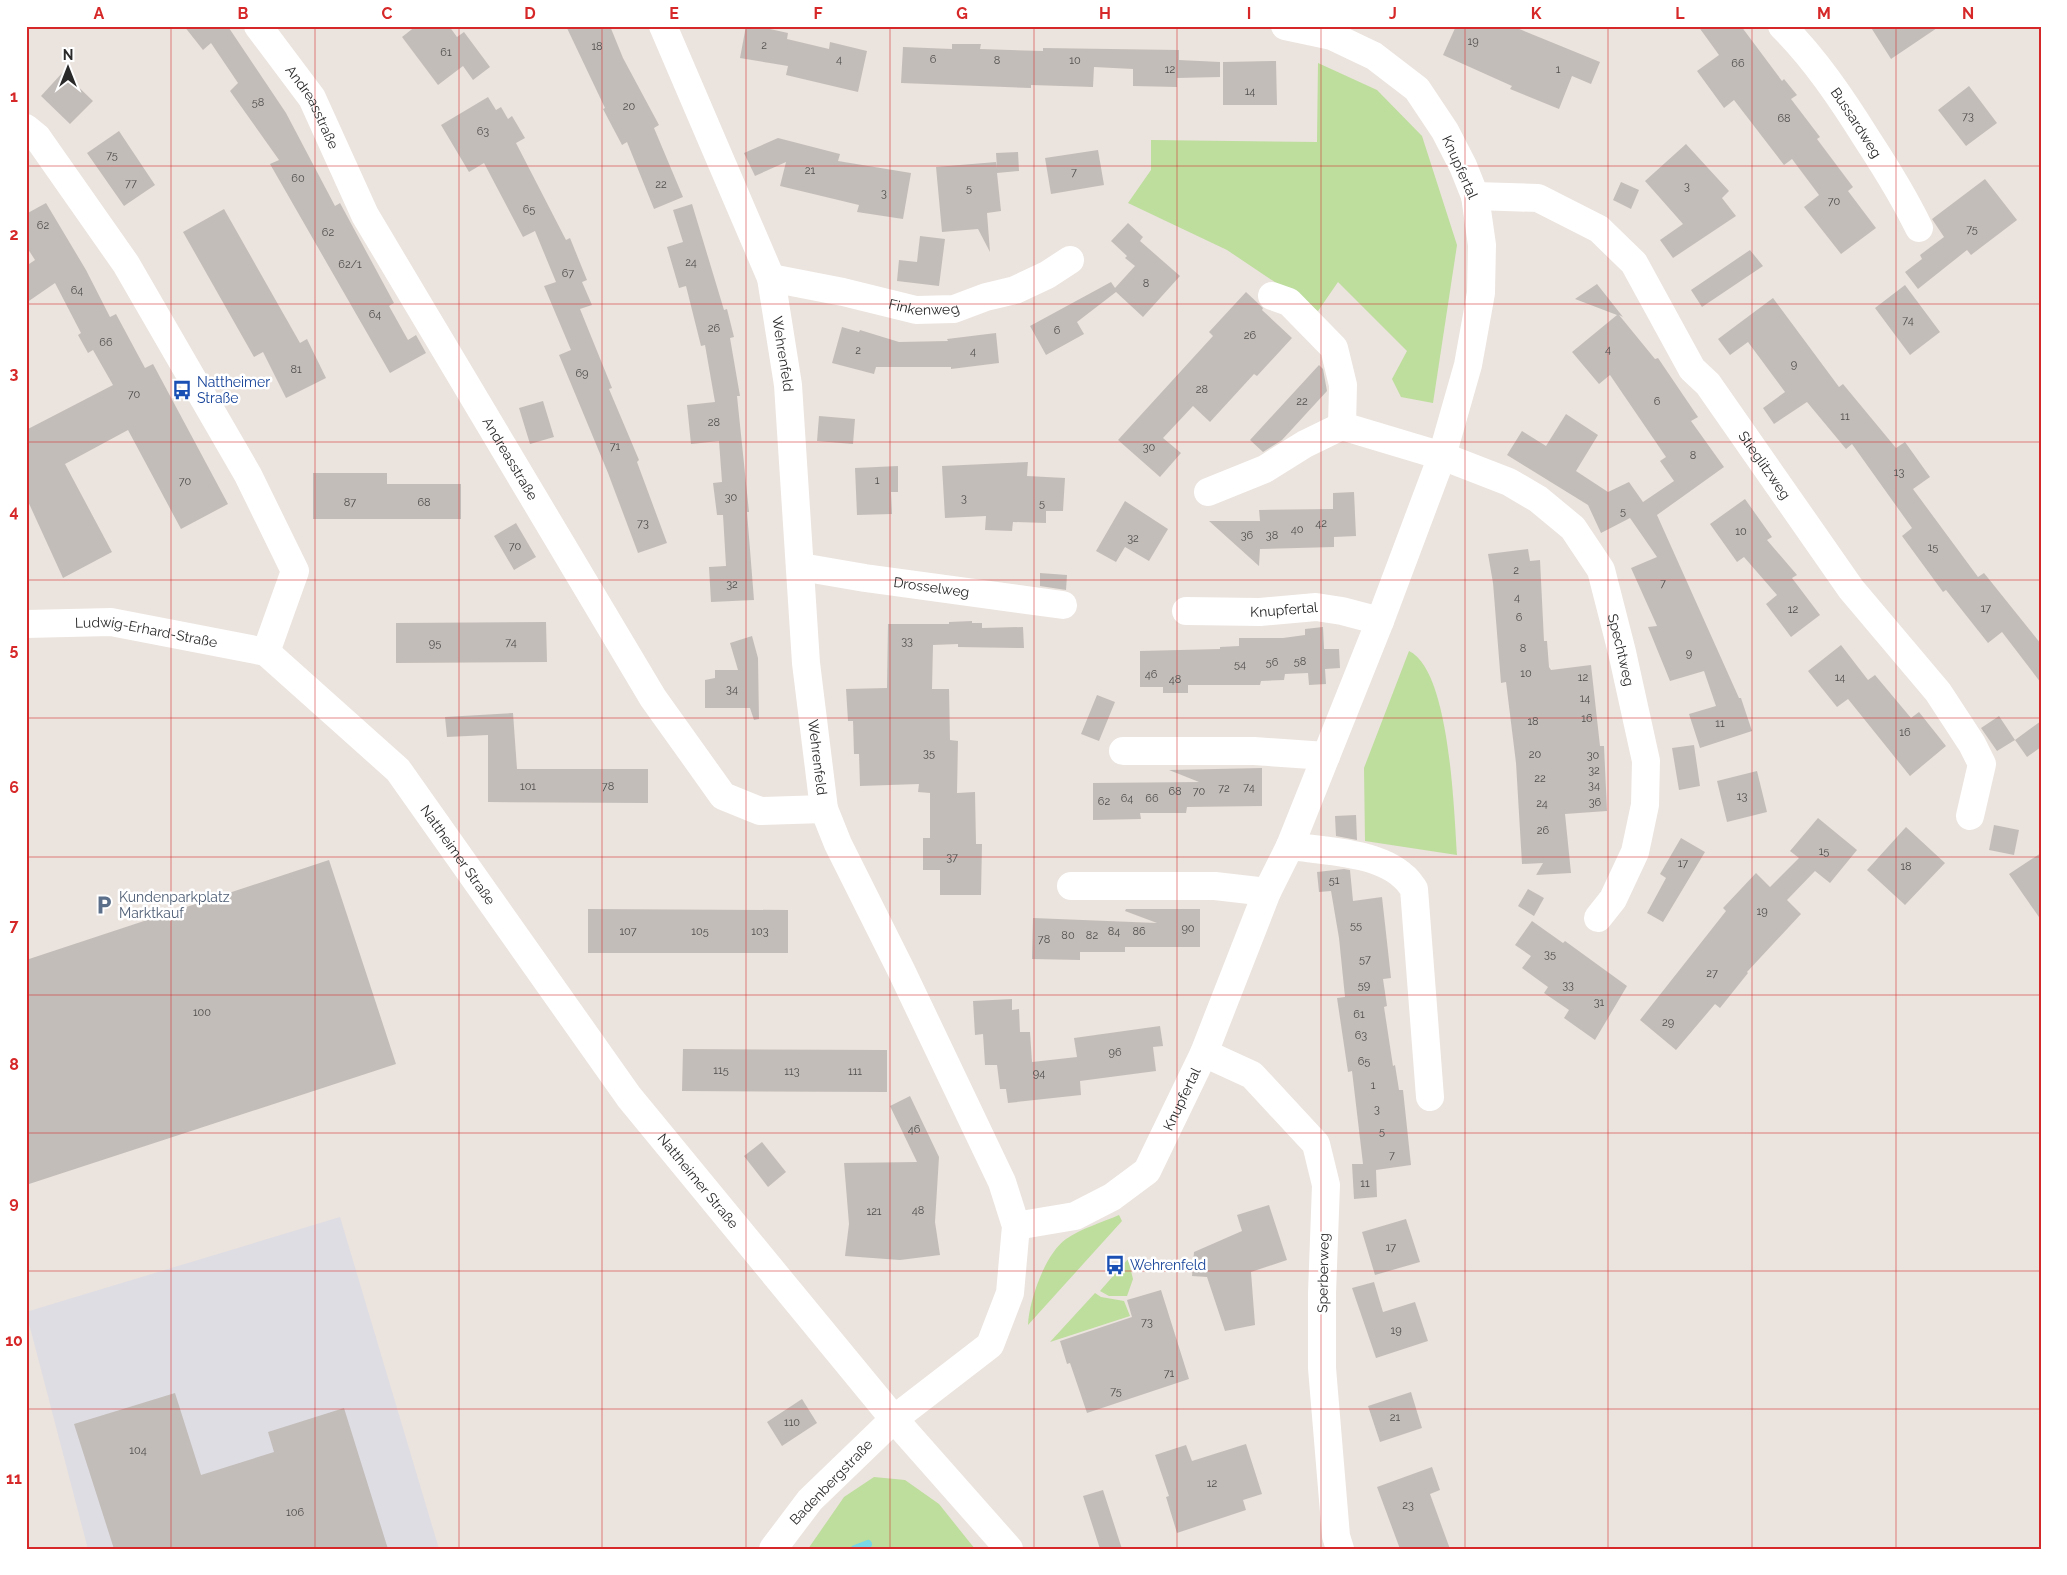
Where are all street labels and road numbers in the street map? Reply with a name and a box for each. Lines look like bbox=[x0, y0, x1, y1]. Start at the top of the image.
street label: Andreasstraße bbox=[282, 62, 342, 151]
street label: Bussardweg bbox=[1828, 84, 1885, 161]
street label: Knupfertal bbox=[1439, 133, 1481, 201]
street label: Finkenweg bbox=[887, 296, 961, 318]
street label: Wehrenfeld bbox=[769, 315, 796, 392]
street label: Andreasstraße bbox=[479, 414, 541, 503]
street label: Stieglitzweg bbox=[1735, 428, 1794, 502]
street label: Drosselweg bbox=[893, 574, 970, 600]
street label: Knupfertal bbox=[1250, 599, 1319, 620]
street label: Spechtweg bbox=[1605, 612, 1637, 688]
street label: Ludwig-Erhard-Straße bbox=[75, 614, 219, 650]
street label: Wehrenfeld bbox=[805, 718, 830, 796]
street label: Nattheimer Straße bbox=[417, 802, 499, 908]
street label: Knupfertal bbox=[1160, 1065, 1204, 1133]
street label: Nattheimer Straße bbox=[654, 1130, 742, 1231]
street label: Sperberweg bbox=[1314, 1233, 1332, 1313]
street label: Badenbergstraße bbox=[786, 1436, 876, 1528]

